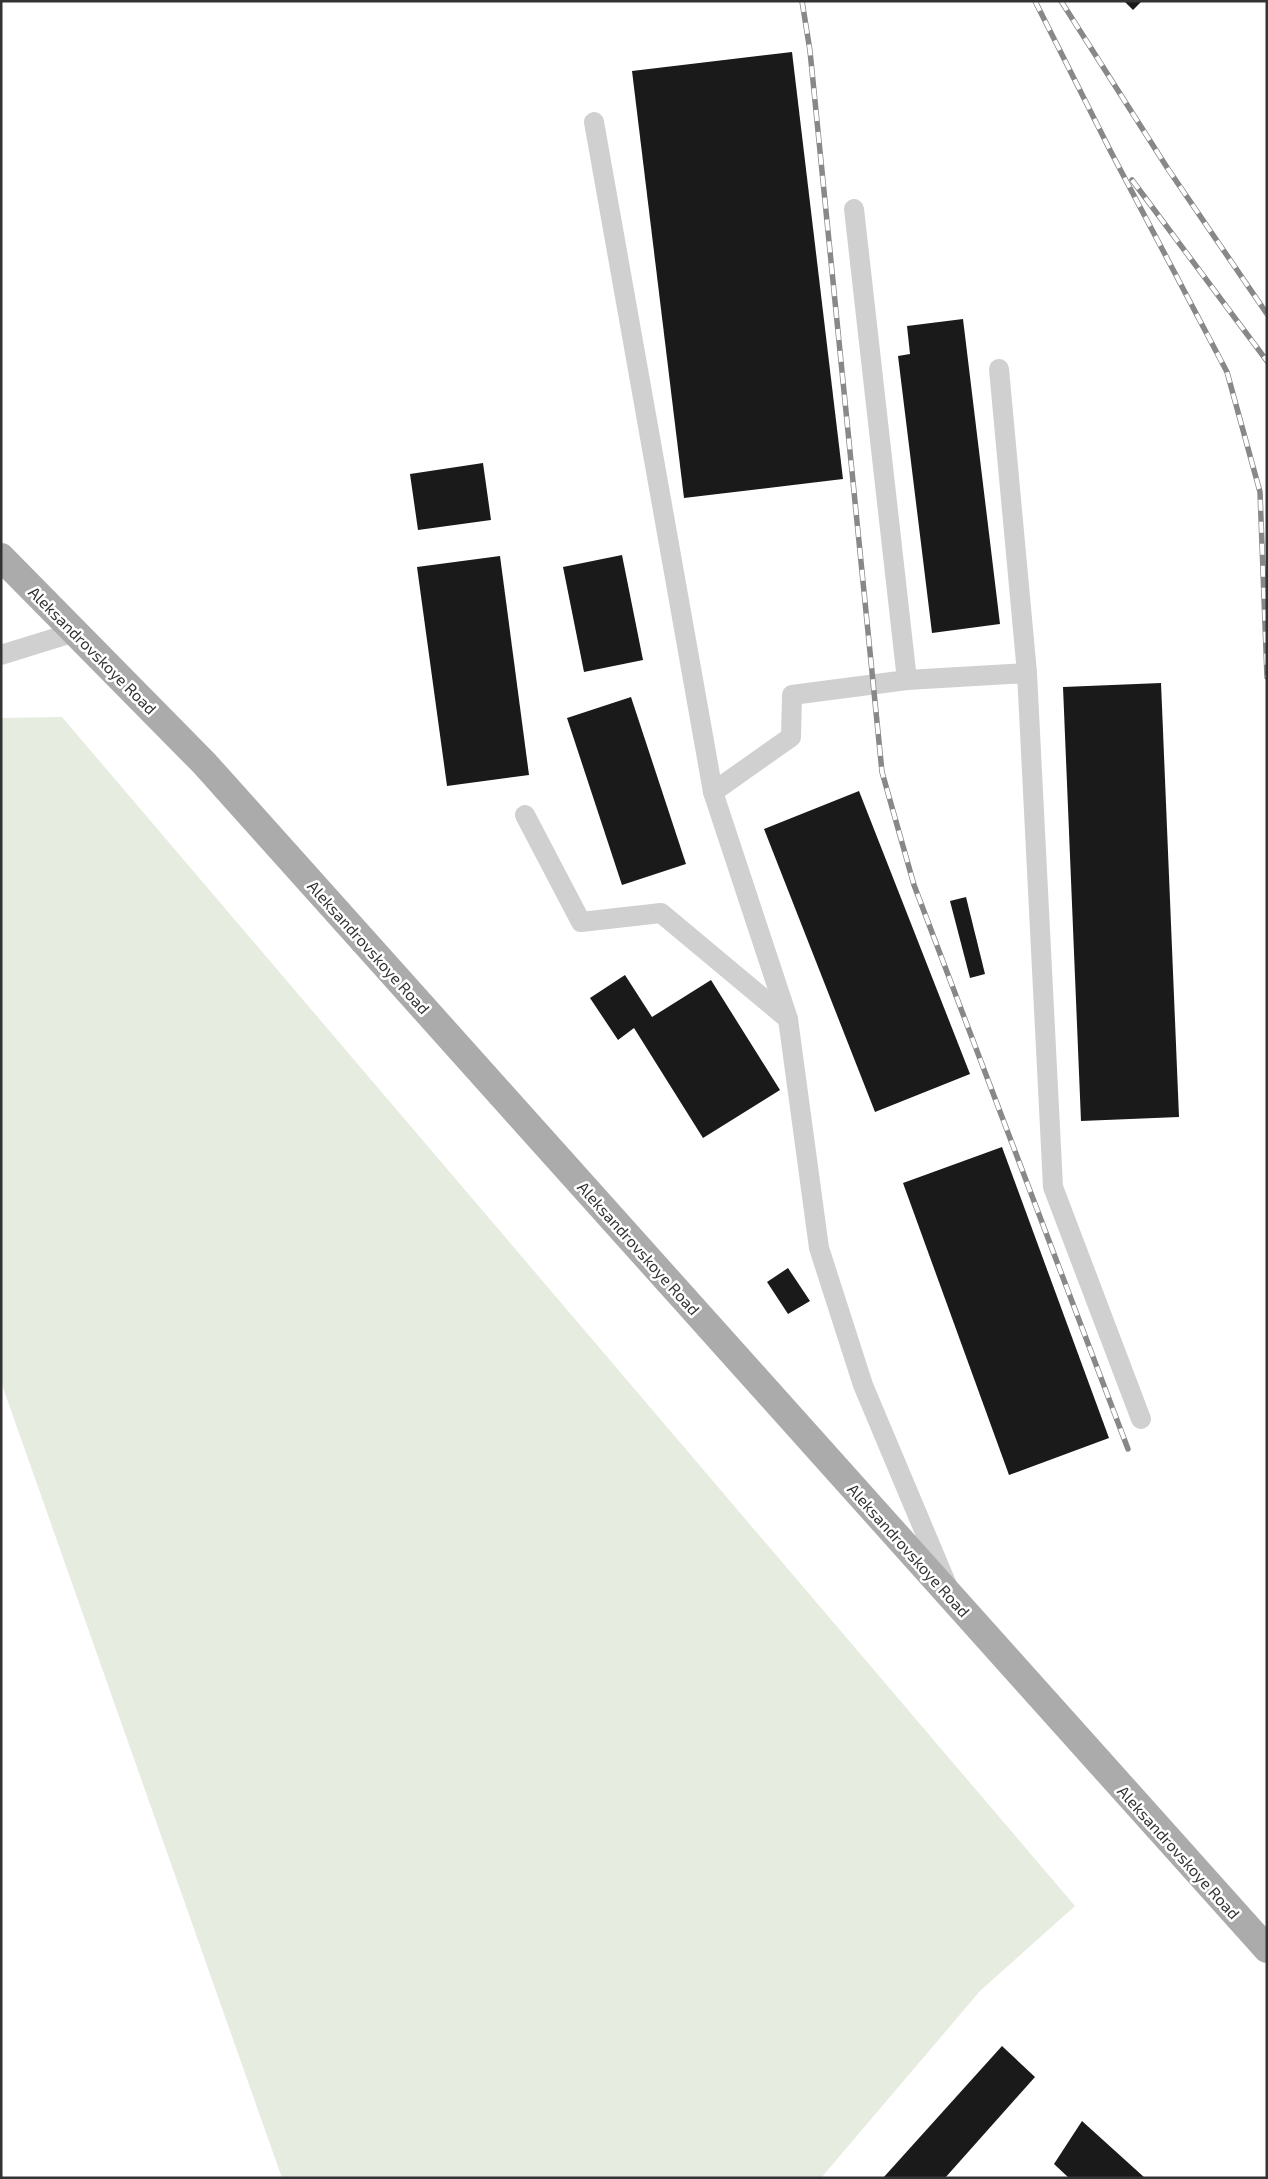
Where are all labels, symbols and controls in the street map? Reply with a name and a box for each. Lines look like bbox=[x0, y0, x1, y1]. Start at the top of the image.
street label: Aleksandrovskoye Road bbox=[25, 582, 161, 718]
street label: Aleksandrovskoye Road bbox=[304, 876, 434, 1018]
street label: Aleksandrovskoye Road bbox=[574, 1177, 704, 1319]
street label: Aleksandrovskoye Road bbox=[844, 1479, 974, 1621]
street label: Aleksandrovskoye Road bbox=[1114, 1781, 1244, 1923]

